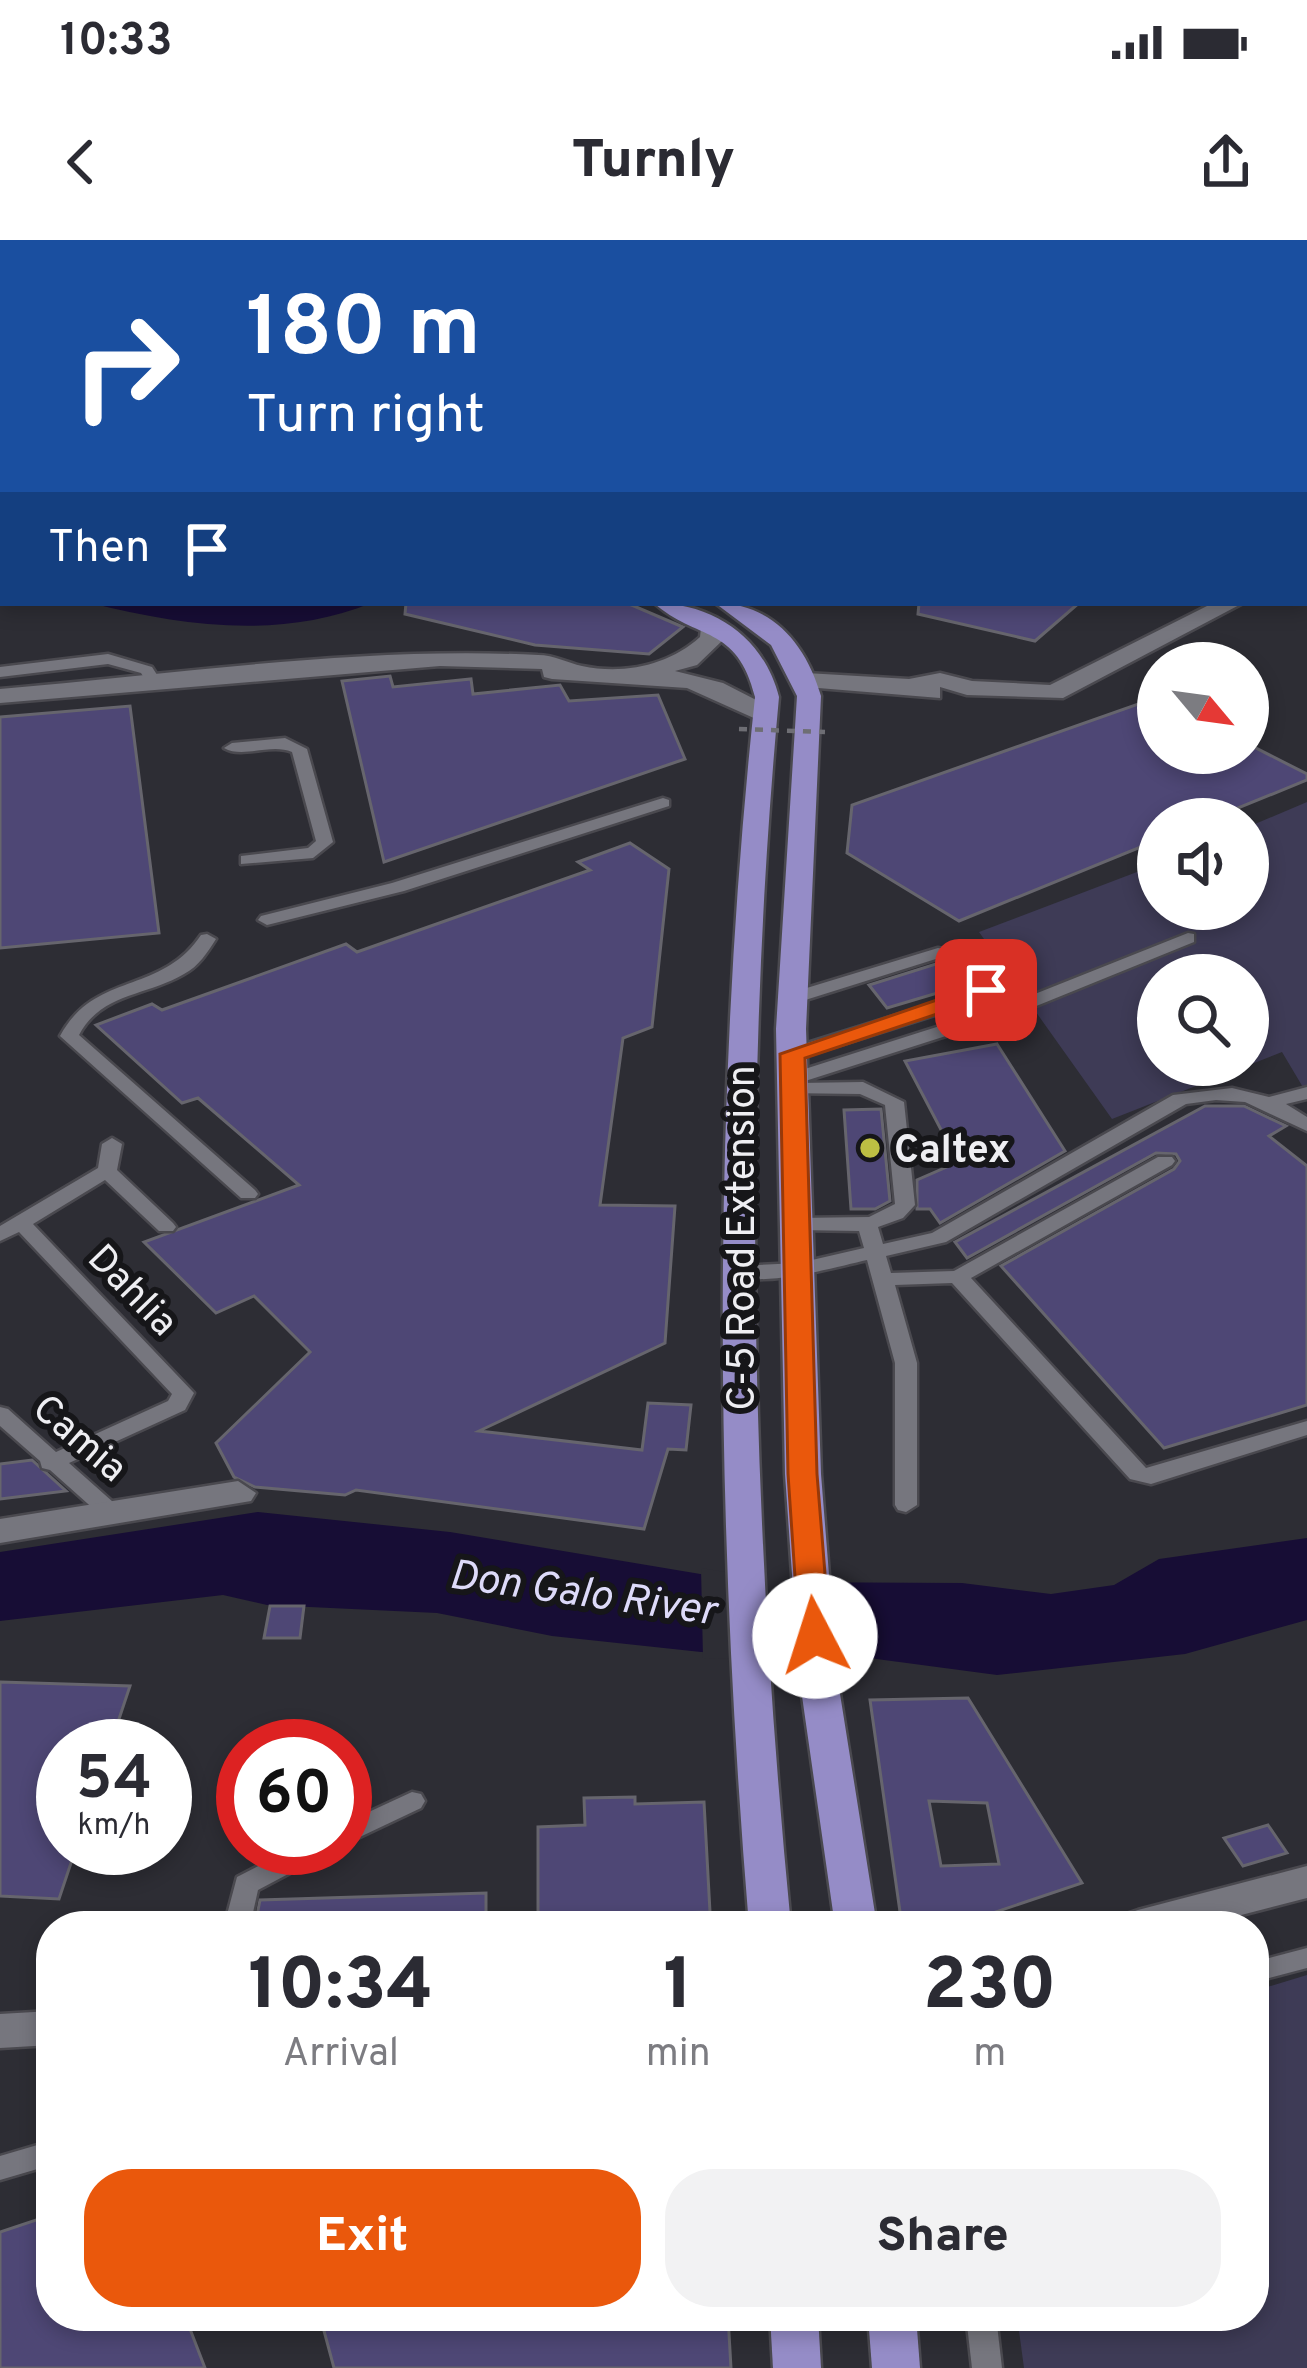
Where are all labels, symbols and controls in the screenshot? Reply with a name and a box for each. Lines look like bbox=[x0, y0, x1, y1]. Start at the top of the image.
text: 10:33 bbox=[60, 14, 172, 71]
text: Turnly bbox=[572, 128, 735, 197]
icon: back bbox=[48, 129, 114, 195]
icon: share bbox=[1193, 129, 1259, 195]
text: 180 m bbox=[246, 279, 481, 385]
icon: right bbox=[48, 288, 204, 444]
text: Turn right bbox=[246, 383, 485, 452]
icon: arrive bbox=[174, 516, 240, 582]
text: Then bbox=[48, 521, 150, 578]
north arrow bbox=[1137, 642, 1269, 774]
map controls bbox=[1137, 642, 1269, 1086]
button: sound bbox=[1137, 798, 1269, 930]
pin bbox=[935, 939, 1037, 1041]
button: search bbox=[1137, 954, 1269, 1086]
icon: arrive bbox=[953, 957, 1019, 1023]
street label: C-5 Road Extension bbox=[720, 1065, 769, 1411]
place label: Caltex bbox=[894, 1128, 1010, 1177]
marker: Caltex bbox=[857, 1135, 883, 1161]
street label: Dahlia bbox=[75, 1236, 186, 1348]
street label: Camia bbox=[21, 1386, 136, 1495]
water label: Don Galo River bbox=[446, 1551, 722, 1641]
position arrow bbox=[752, 1573, 878, 1699]
speed limit sign: 60 bbox=[216, 1719, 372, 1875]
text: 54 bbox=[76, 1744, 152, 1820]
text: km/h bbox=[78, 1808, 150, 1845]
text: 10:34 bbox=[248, 1943, 433, 2035]
text: 1 bbox=[663, 1943, 693, 2035]
text: 230 bbox=[923, 1943, 1057, 2035]
text: Arrival bbox=[283, 2031, 399, 2080]
text: min bbox=[646, 2031, 711, 2080]
text: m bbox=[973, 2031, 1006, 2080]
button: Exit bbox=[84, 2169, 641, 2307]
button: Share bbox=[665, 2169, 1221, 2307]

